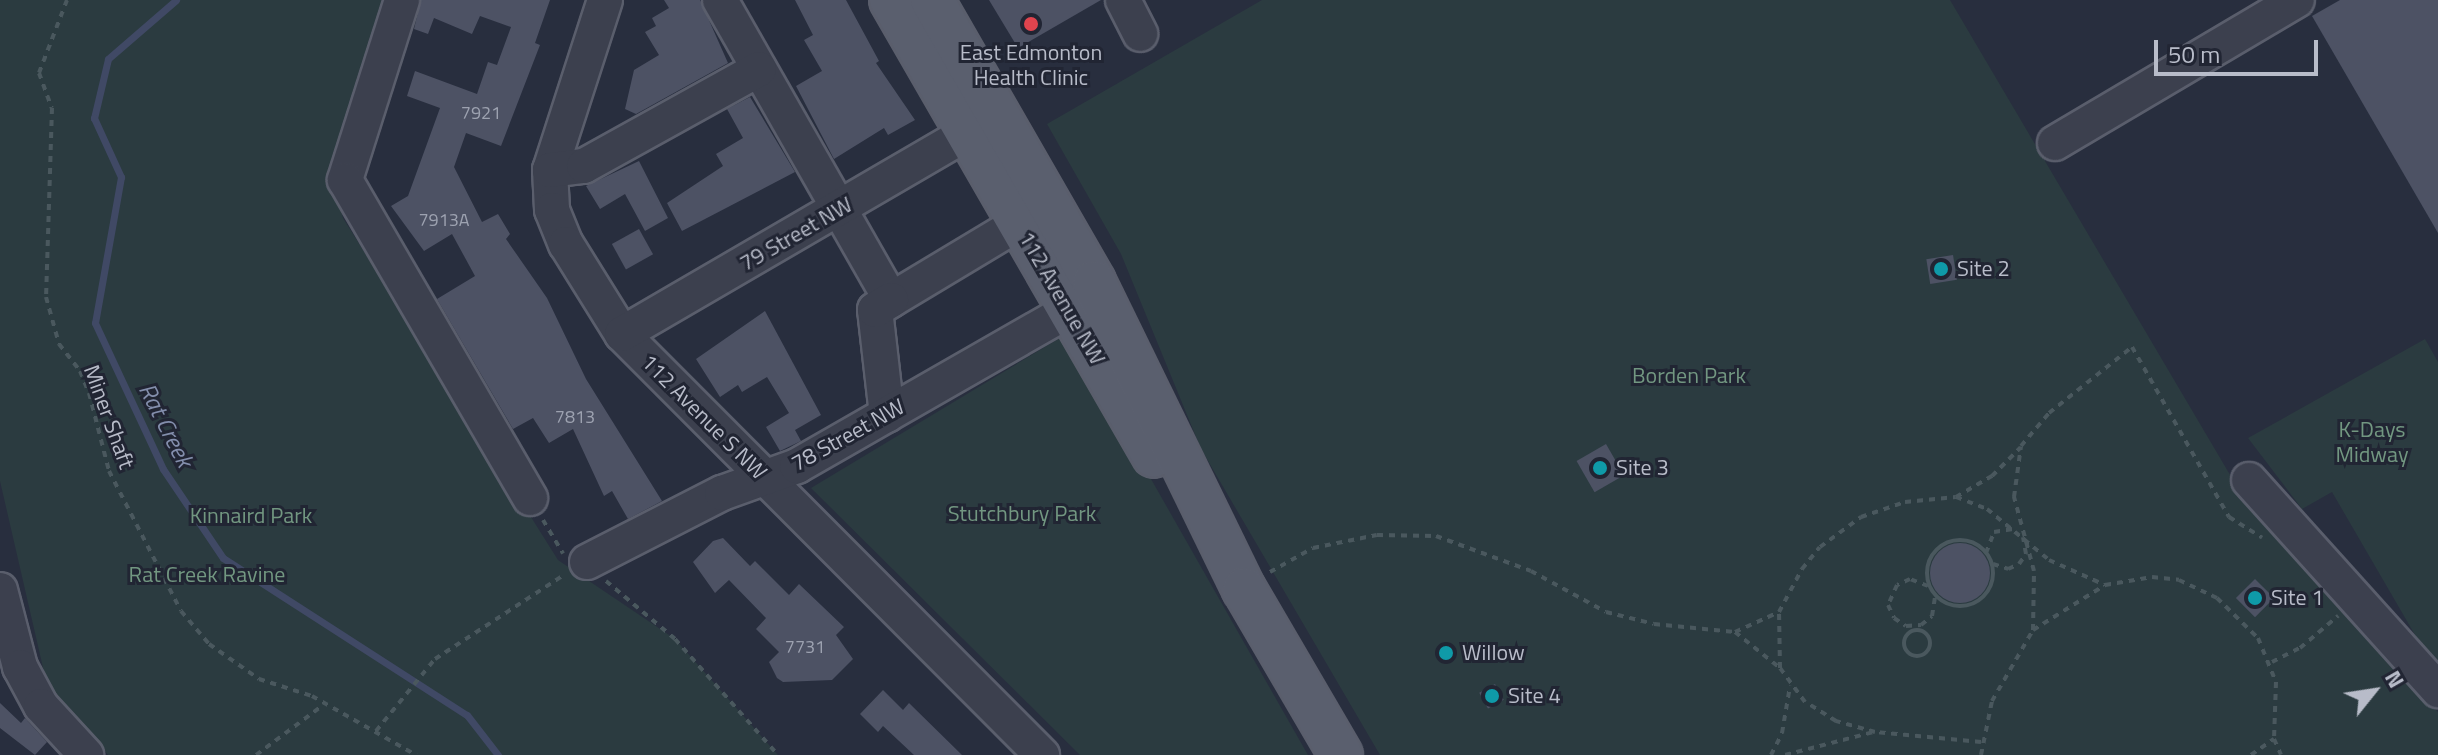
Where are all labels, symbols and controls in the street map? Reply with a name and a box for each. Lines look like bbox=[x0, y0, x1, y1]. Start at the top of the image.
marker: East Edmonton Health Clinic bbox=[1020, 13, 1042, 35]
scale bar bbox=[2158, 24, 2322, 74]
text: 50 m bbox=[2168, 36, 2220, 72]
place label: East Edmonton Health Clinic bbox=[960, 39, 1102, 90]
house number: 7921 bbox=[461, 102, 501, 124]
street label: 79 Street NW bbox=[735, 191, 857, 277]
house number: 7913A bbox=[418, 209, 470, 231]
street label: 112 Avenue NW bbox=[1013, 227, 1111, 369]
place label: Site 2 bbox=[1957, 256, 2010, 282]
marker: Site 2 bbox=[1932, 260, 1950, 278]
street label: 112 Avenue S NW bbox=[636, 349, 772, 485]
street label: Miner Shaft bbox=[78, 362, 140, 472]
park label: Borden Park bbox=[1632, 363, 1746, 389]
water label: Rat Creek bbox=[133, 378, 199, 472]
street label: 78 Street NW bbox=[787, 393, 909, 477]
house number: 7813 bbox=[555, 406, 595, 428]
park label: K-Days Midway bbox=[2335, 416, 2409, 468]
place label: Site 3 bbox=[1616, 455, 1669, 481]
marker: Site 3 bbox=[1591, 459, 1609, 477]
park label: Stutchbury Park bbox=[948, 501, 1096, 527]
park label: Kinnaird Park bbox=[190, 503, 312, 529]
park label: Rat Creek Ravine bbox=[129, 562, 285, 588]
place label: Site 1 bbox=[2271, 585, 2324, 611]
marker: Site 1 bbox=[2246, 589, 2264, 607]
house number: 7731 bbox=[785, 636, 825, 658]
place label: Willow bbox=[1462, 640, 1525, 666]
marker: Willow bbox=[1437, 644, 1455, 662]
north arrow bbox=[2334, 651, 2414, 731]
text: N bbox=[2376, 664, 2413, 694]
place label: Site 4 bbox=[1508, 683, 1561, 709]
marker: Site 4 bbox=[1483, 687, 1501, 705]

